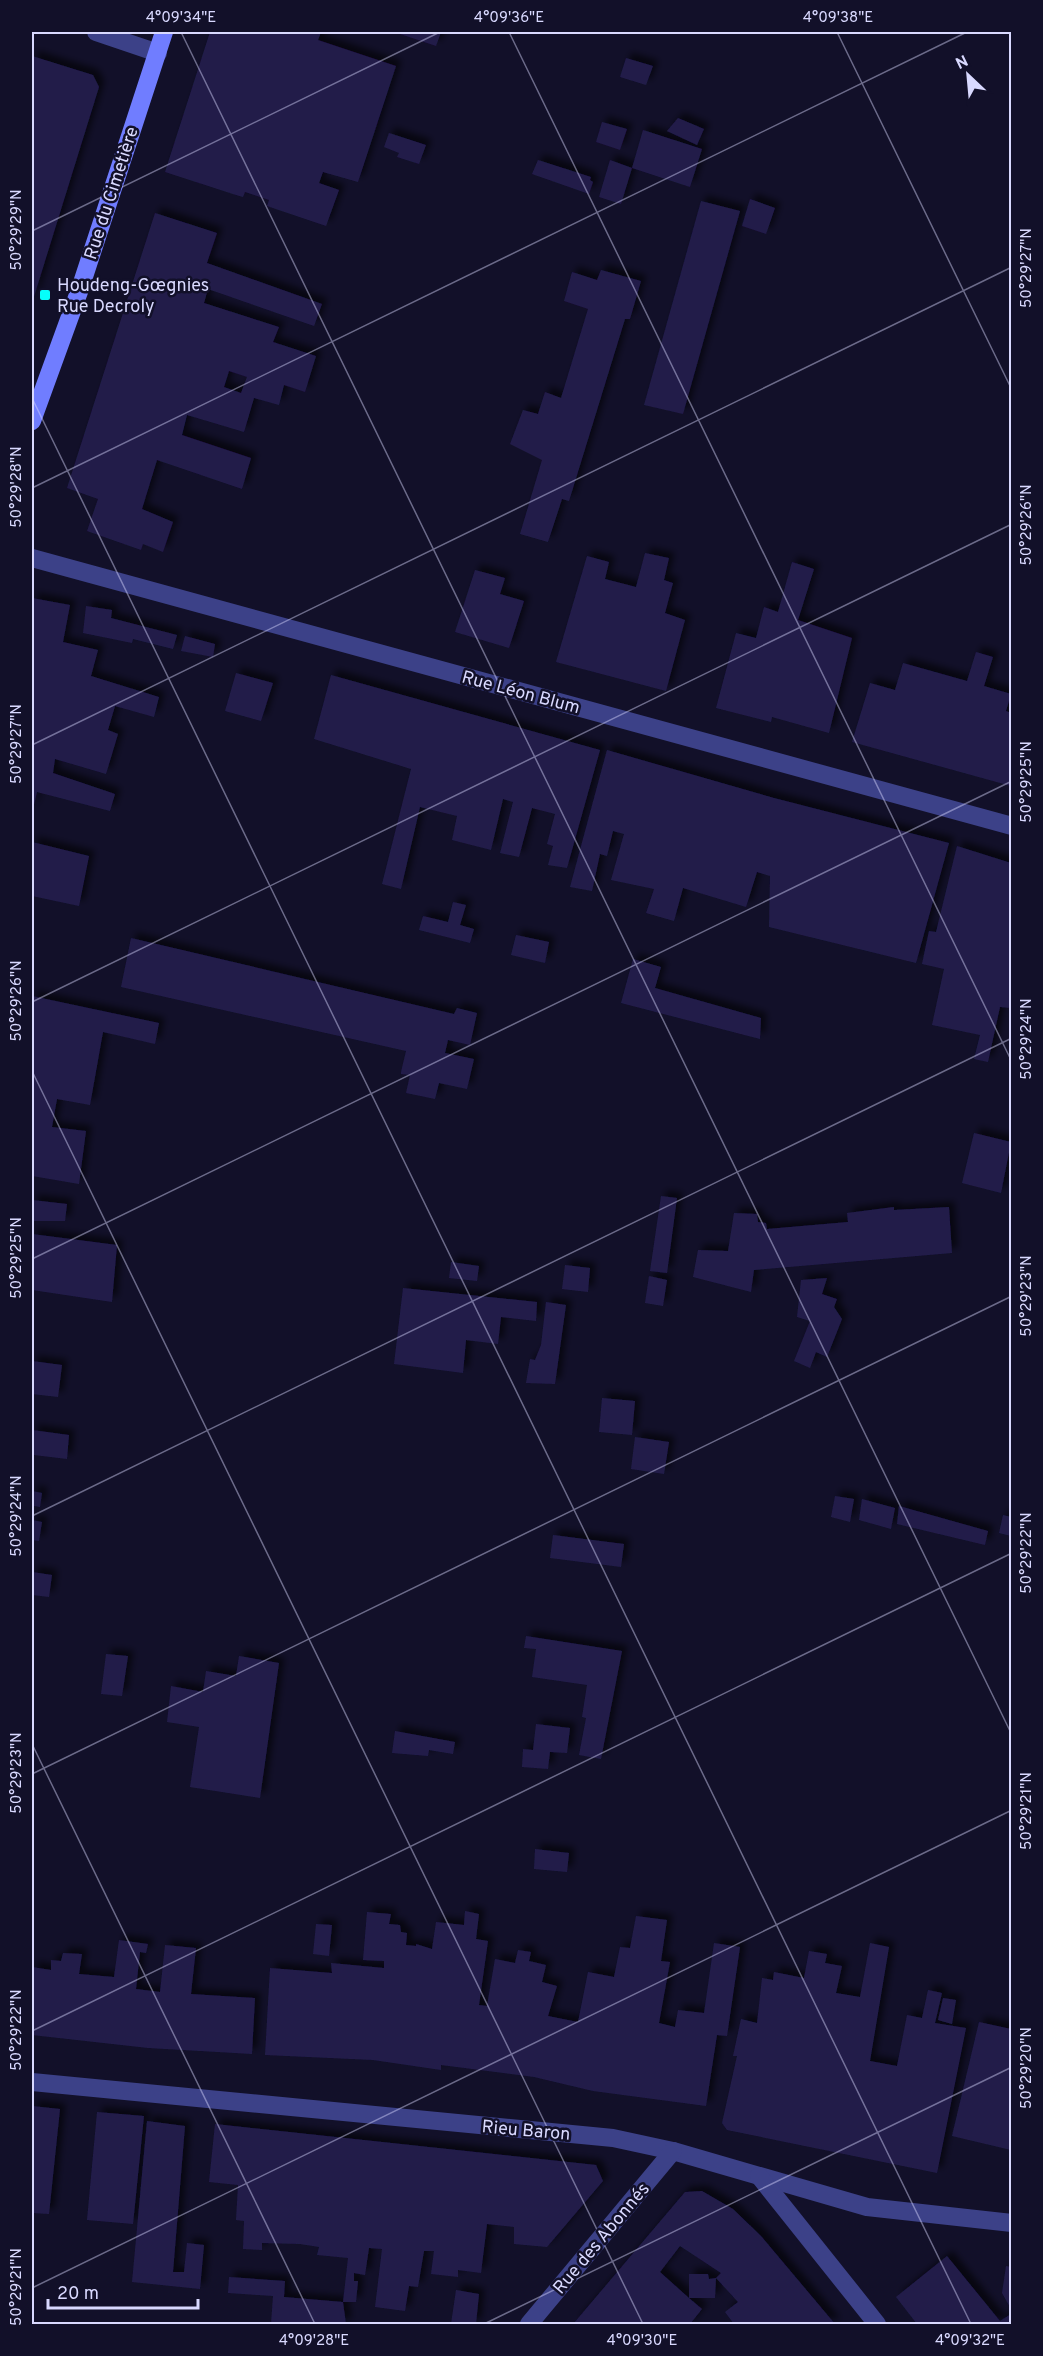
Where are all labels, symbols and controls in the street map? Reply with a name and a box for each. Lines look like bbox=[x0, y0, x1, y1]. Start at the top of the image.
text: 4°09'34"E bbox=[146, 9, 216, 28]
text: 4°09'36"E bbox=[474, 9, 544, 28]
text: 4°09'38"E bbox=[803, 9, 873, 28]
north arrow bbox=[938, 45, 998, 105]
text: N bbox=[953, 52, 972, 75]
street label: Rue du Cimetière bbox=[80, 124, 145, 263]
text: 50°29'29"N bbox=[8, 189, 27, 271]
text: 50°29'27"N bbox=[1018, 228, 1037, 308]
place label: Houdeng-Gœgnies Rue Decroly bbox=[57, 275, 209, 319]
marker: Houdeng-Gœgnies Rue Decroly bbox=[38, 288, 52, 302]
text: 50°29'28"N bbox=[8, 446, 27, 528]
text: 50°29'26"N bbox=[1018, 484, 1037, 566]
street label: Rue Léon Blum bbox=[459, 667, 582, 720]
text: 50°29'27"N bbox=[8, 704, 27, 784]
text: 50°29'25"N bbox=[1018, 741, 1037, 823]
text: 50°29'26"N bbox=[8, 960, 27, 1042]
text: 50°29'24"N bbox=[1018, 998, 1037, 1080]
text: 50°29'25"N bbox=[8, 1217, 27, 1299]
text: 50°29'23"N bbox=[1018, 1255, 1037, 1337]
text: 50°29'24"N bbox=[8, 1475, 27, 1557]
text: 50°29'22"N bbox=[1018, 1512, 1037, 1594]
text: 50°29'23"N bbox=[8, 1732, 27, 1814]
text: 50°29'21"N bbox=[1018, 1772, 1037, 1850]
text: 50°29'22"N bbox=[8, 1989, 27, 2071]
text: 50°29'20"N bbox=[1018, 2027, 1037, 2109]
street label: Rieu Baron bbox=[481, 2116, 571, 2147]
street label: Rue des Abonnés bbox=[549, 2178, 656, 2299]
text: 50°29'21"N bbox=[8, 2248, 27, 2326]
scale bar bbox=[48, 2272, 198, 2310]
text: 20 m bbox=[57, 2283, 99, 2306]
text: 4°09'28"E bbox=[279, 2332, 349, 2351]
text: 4°09'30"E bbox=[607, 2332, 677, 2351]
text: 4°09'32"E bbox=[935, 2332, 1005, 2351]

